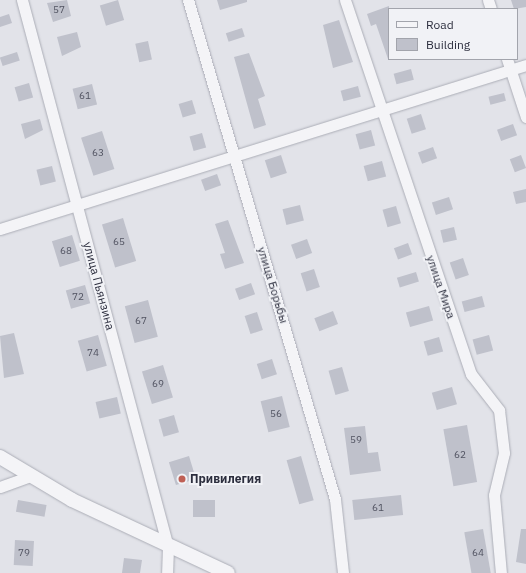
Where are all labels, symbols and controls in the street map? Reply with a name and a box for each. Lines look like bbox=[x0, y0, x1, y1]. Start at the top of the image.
house number: 57 bbox=[53, 4, 65, 16]
legend bbox=[388, 8, 518, 60]
text: Road bbox=[426, 17, 454, 32]
text: Building bbox=[426, 37, 470, 52]
house number: 61 bbox=[79, 90, 91, 102]
house number: 63 bbox=[92, 147, 104, 159]
house number: 65 bbox=[113, 236, 125, 248]
street label: улица Пьянзина bbox=[80, 240, 118, 332]
house number: 68 bbox=[60, 245, 72, 257]
street label: улица Борьбы bbox=[255, 245, 291, 325]
street label: улица Мира bbox=[423, 253, 459, 321]
house number: 72 bbox=[72, 291, 84, 303]
house number: 67 bbox=[135, 315, 147, 327]
house number: 74 bbox=[87, 347, 99, 359]
house number: 69 bbox=[152, 378, 164, 390]
house number: 56 bbox=[270, 408, 282, 420]
house number: 59 bbox=[350, 434, 362, 446]
house number: 62 bbox=[454, 449, 466, 461]
place label: Привилегия bbox=[190, 472, 261, 486]
marker: Привилегия bbox=[177, 474, 187, 484]
house number: 61 bbox=[372, 502, 384, 514]
house number: 79 bbox=[18, 547, 30, 559]
house number: 64 bbox=[472, 547, 484, 559]

